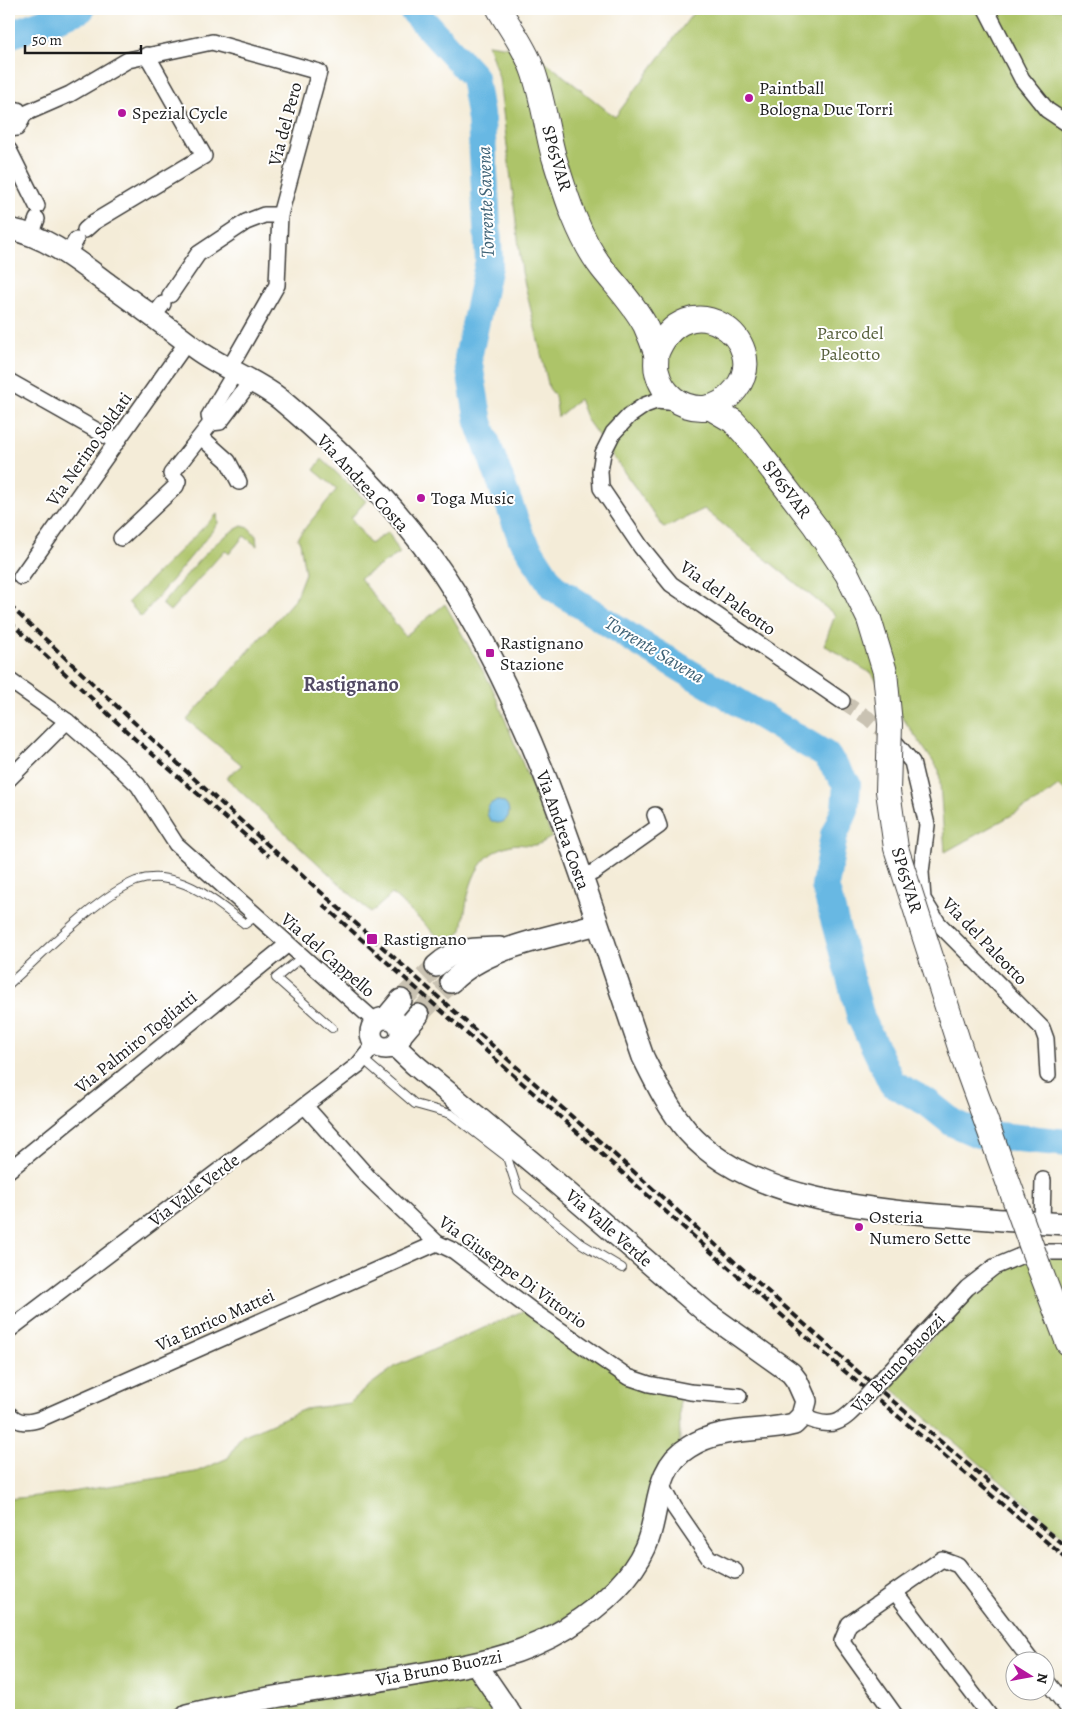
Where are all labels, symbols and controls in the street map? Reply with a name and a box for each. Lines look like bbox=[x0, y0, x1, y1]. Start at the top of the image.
scale bar bbox=[25, 22, 141, 54]
text: 50 m bbox=[32, 30, 62, 50]
place label: Paintball Bologna Due Torri bbox=[759, 76, 893, 121]
street label: Via del Pero bbox=[262, 79, 308, 170]
marker: Paintball Bologna Due Torri bbox=[743, 92, 755, 104]
place label: Spezial Cycle bbox=[132, 101, 228, 125]
marker: Spezial Cycle bbox=[116, 107, 128, 119]
street label: SP65VAR bbox=[536, 122, 578, 194]
water label: Torrente Savena bbox=[471, 145, 501, 258]
park label: Parco del Paleotto bbox=[817, 321, 884, 366]
street label: Via Nerino Soldati bbox=[40, 387, 137, 512]
street label: Via Andrea Costa bbox=[311, 428, 415, 537]
street label: SP65VAR bbox=[757, 455, 817, 523]
place label: Toga Music bbox=[431, 486, 514, 510]
marker: Toga Music bbox=[415, 492, 427, 504]
street label: Via del Paleotto bbox=[674, 554, 781, 641]
water label: Torrente Savena bbox=[600, 610, 709, 690]
place label: Rastignano Stazione bbox=[500, 631, 583, 676]
marker: Rastignano Stazione bbox=[484, 647, 496, 659]
district label: Rastignano bbox=[303, 671, 399, 698]
street label: Via Andrea Costa bbox=[530, 766, 596, 893]
street label: SP65VAR bbox=[886, 844, 928, 916]
street label: Via del Paleotto bbox=[936, 891, 1033, 990]
street label: Via del Cappello bbox=[275, 907, 380, 1003]
place label: Rastignano bbox=[383, 927, 466, 951]
marker: Rastignano bbox=[365, 932, 379, 946]
street label: Via Palmiro Togliatti bbox=[69, 985, 202, 1099]
street label: Via Valle Verde bbox=[143, 1148, 244, 1233]
street label: Via Valle Verde bbox=[560, 1183, 658, 1272]
place label: Osteria Numero Sette bbox=[869, 1205, 971, 1250]
street label: Via Giuseppe Di Vittorio bbox=[433, 1209, 592, 1334]
marker: Osteria Numero Sette bbox=[853, 1221, 865, 1233]
street label: Via Enrico Mattei bbox=[151, 1283, 278, 1357]
street label: Via Bruno Buozzi bbox=[845, 1308, 950, 1419]
street label: Via Bruno Buozzi bbox=[373, 1644, 504, 1692]
north arrow bbox=[1004, 1652, 1054, 1702]
text: N bbox=[1032, 1672, 1053, 1685]

